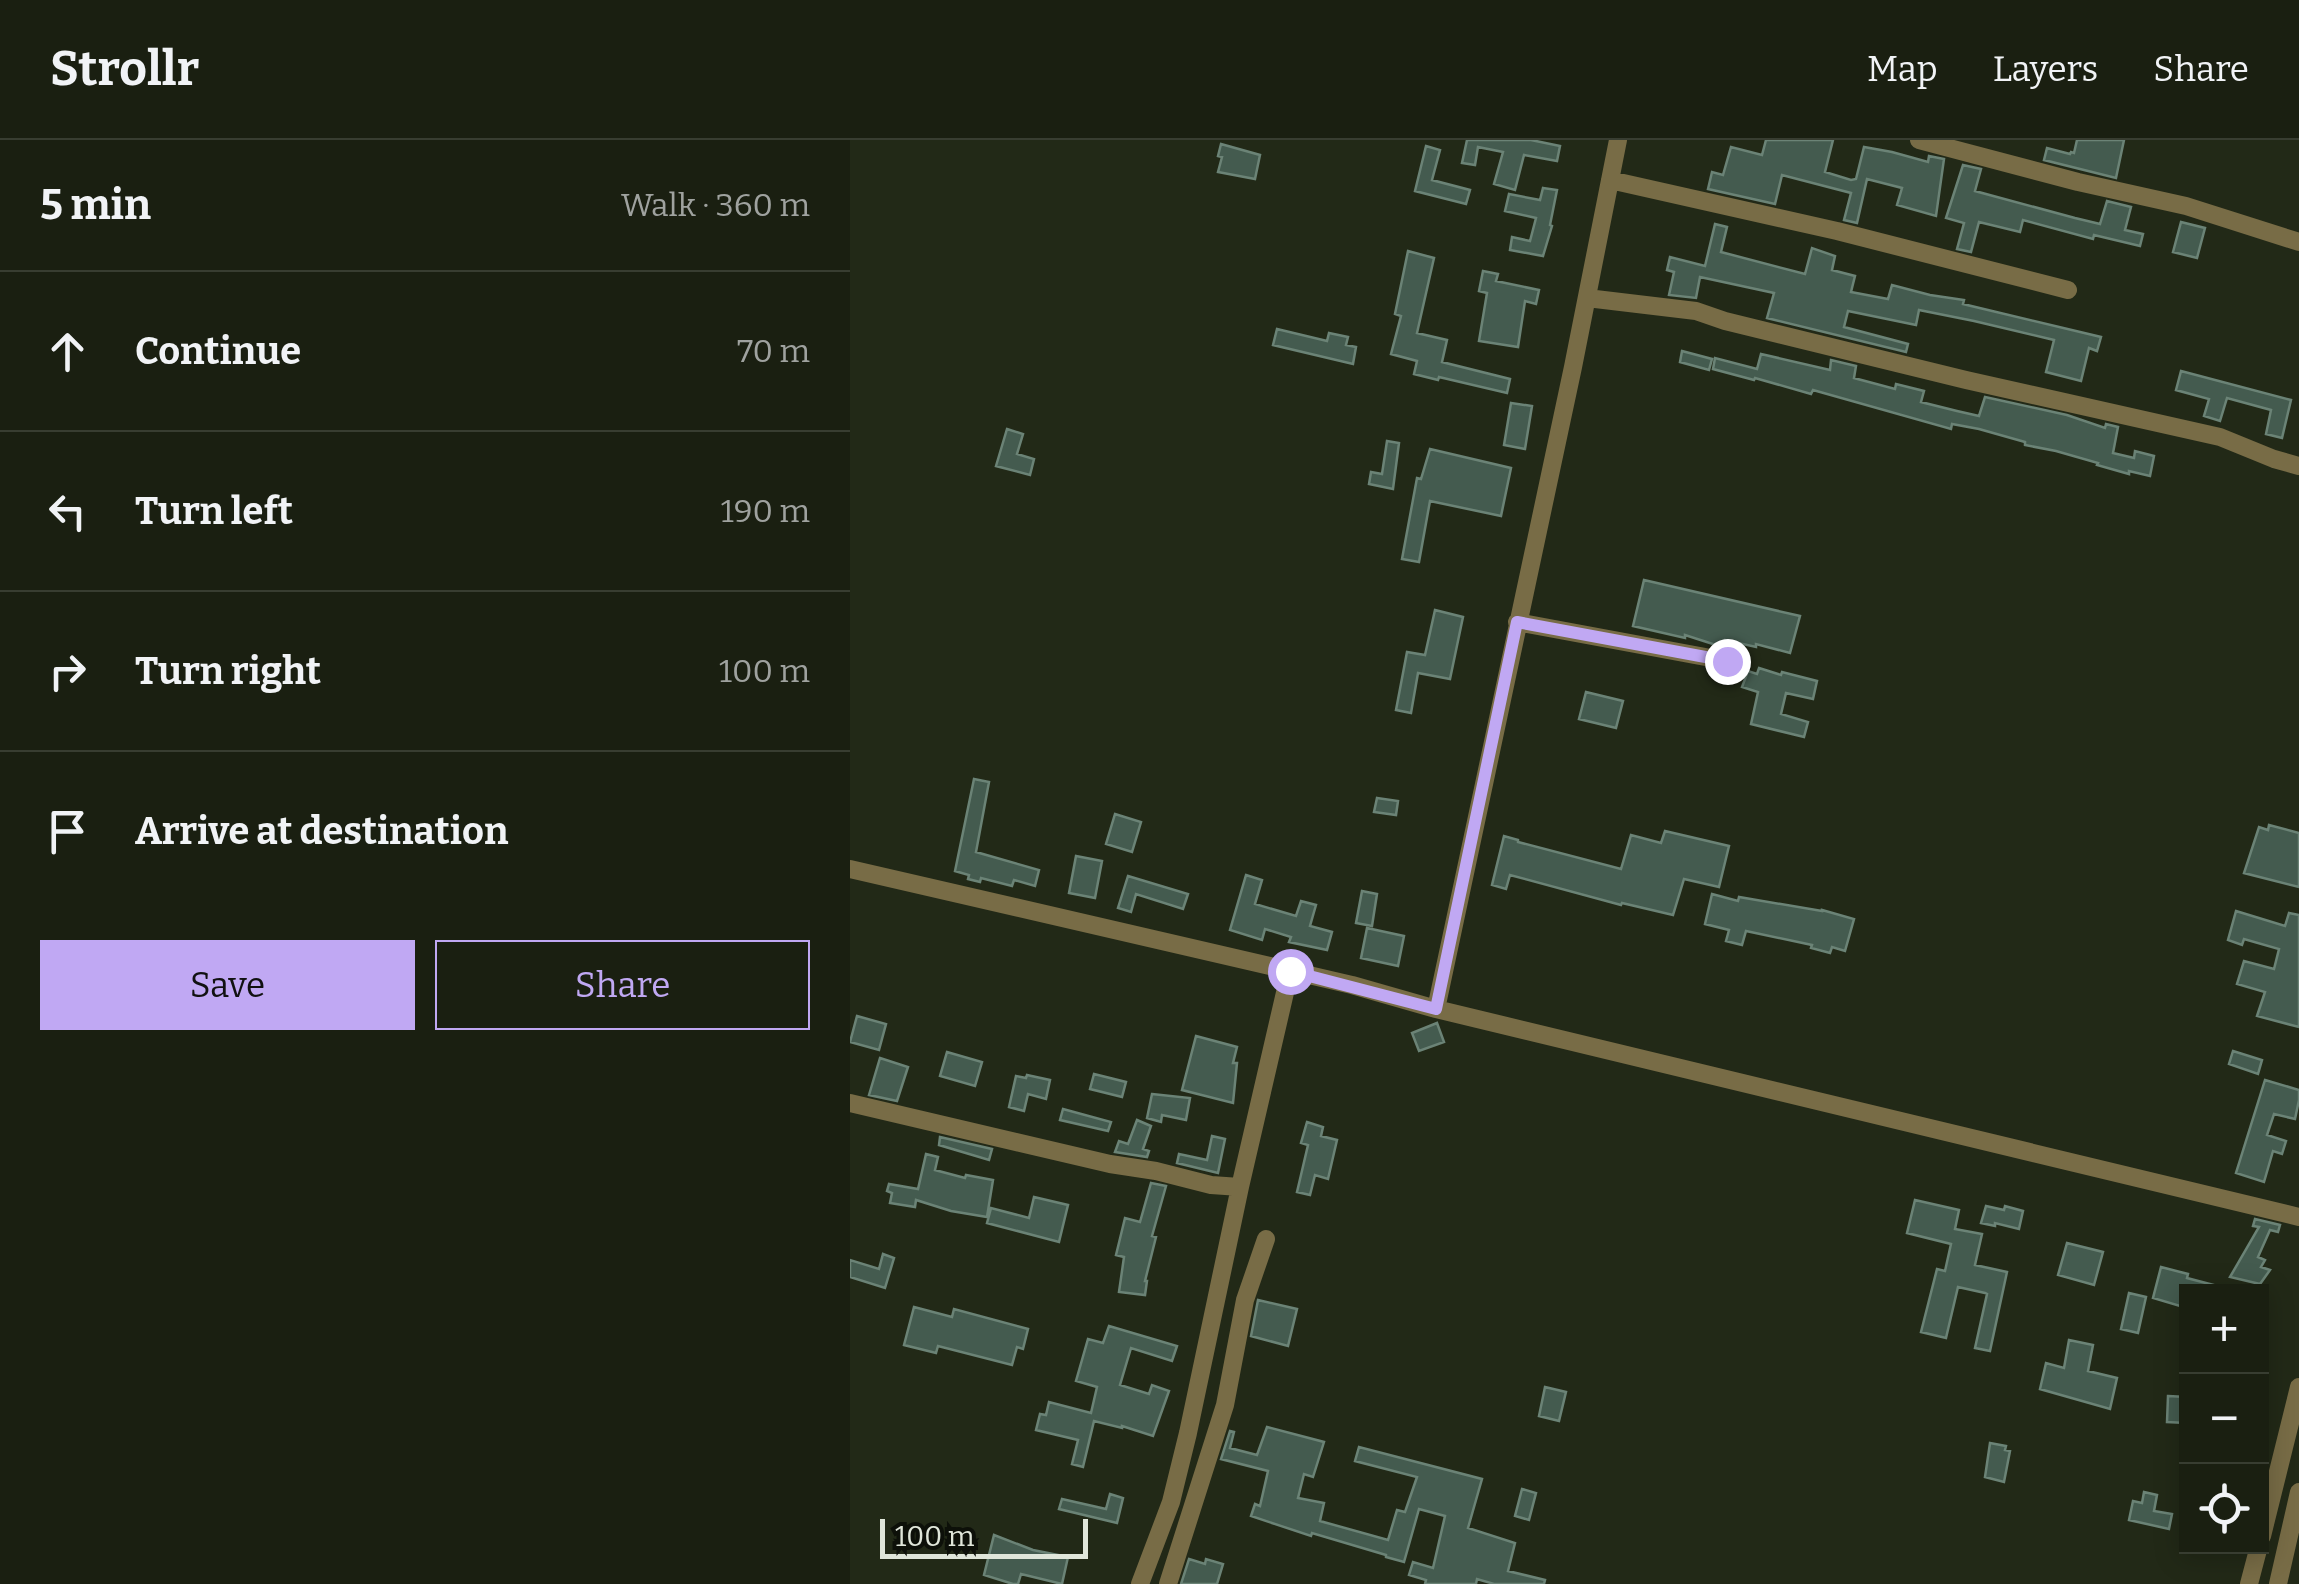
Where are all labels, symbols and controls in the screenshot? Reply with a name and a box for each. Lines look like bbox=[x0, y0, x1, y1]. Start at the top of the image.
text: Strollr bbox=[50, 40, 199, 98]
text: Map bbox=[1867, 48, 1938, 90]
text: Layers bbox=[1993, 48, 2098, 90]
text: Share bbox=[2153, 48, 2249, 90]
text: 5 min bbox=[40, 180, 151, 230]
text: Walk · 360 m bbox=[621, 186, 810, 224]
icon: ahead bbox=[40, 324, 95, 379]
text: Continue bbox=[135, 328, 301, 374]
text: 70 m bbox=[737, 332, 810, 370]
icon: left bbox=[40, 484, 95, 539]
text: Turn left bbox=[135, 488, 293, 534]
text: 190 m bbox=[721, 492, 810, 530]
route end bbox=[1705, 639, 1751, 685]
icon: right bbox=[40, 644, 95, 699]
text: Turn right bbox=[135, 648, 321, 694]
text: 100 m bbox=[719, 652, 810, 690]
icon: arrive bbox=[40, 804, 95, 859]
text: Arrive at destination bbox=[135, 808, 508, 854]
button: Save bbox=[40, 940, 415, 1030]
button: Share bbox=[435, 940, 810, 1030]
route start bbox=[1268, 949, 1314, 995]
map controls bbox=[2179, 1284, 2269, 1554]
button: + bbox=[2179, 1284, 2269, 1374]
button: − bbox=[2179, 1374, 2269, 1464]
button: locate bbox=[2179, 1464, 2269, 1554]
scale bar bbox=[880, 1514, 1088, 1558]
text: 100 m bbox=[895, 1520, 975, 1553]

